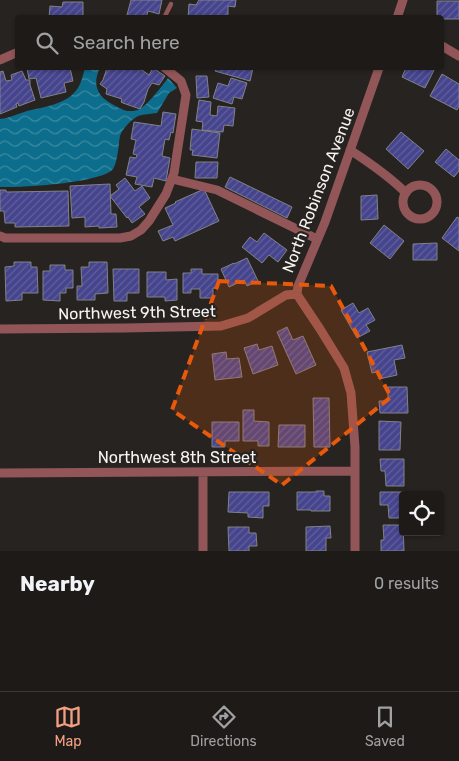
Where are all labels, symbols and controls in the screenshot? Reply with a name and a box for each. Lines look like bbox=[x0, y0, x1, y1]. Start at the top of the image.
search box bbox=[15, 15, 444, 70]
icon: search bbox=[33, 29, 61, 57]
text: Search here bbox=[73, 31, 180, 54]
street label: North Robinson Avenue bbox=[278, 105, 359, 276]
street label: Northwest 9th Street bbox=[58, 302, 216, 323]
street label: Northwest 8th Street bbox=[98, 448, 256, 467]
map controls bbox=[399, 491, 444, 536]
button: locate bbox=[399, 491, 444, 536]
text: Nearby bbox=[20, 571, 95, 596]
text: 0 results bbox=[374, 574, 439, 593]
tab: Map bbox=[54, 703, 82, 750]
tab: Directions bbox=[190, 703, 257, 750]
tab: Saved bbox=[365, 703, 405, 750]

